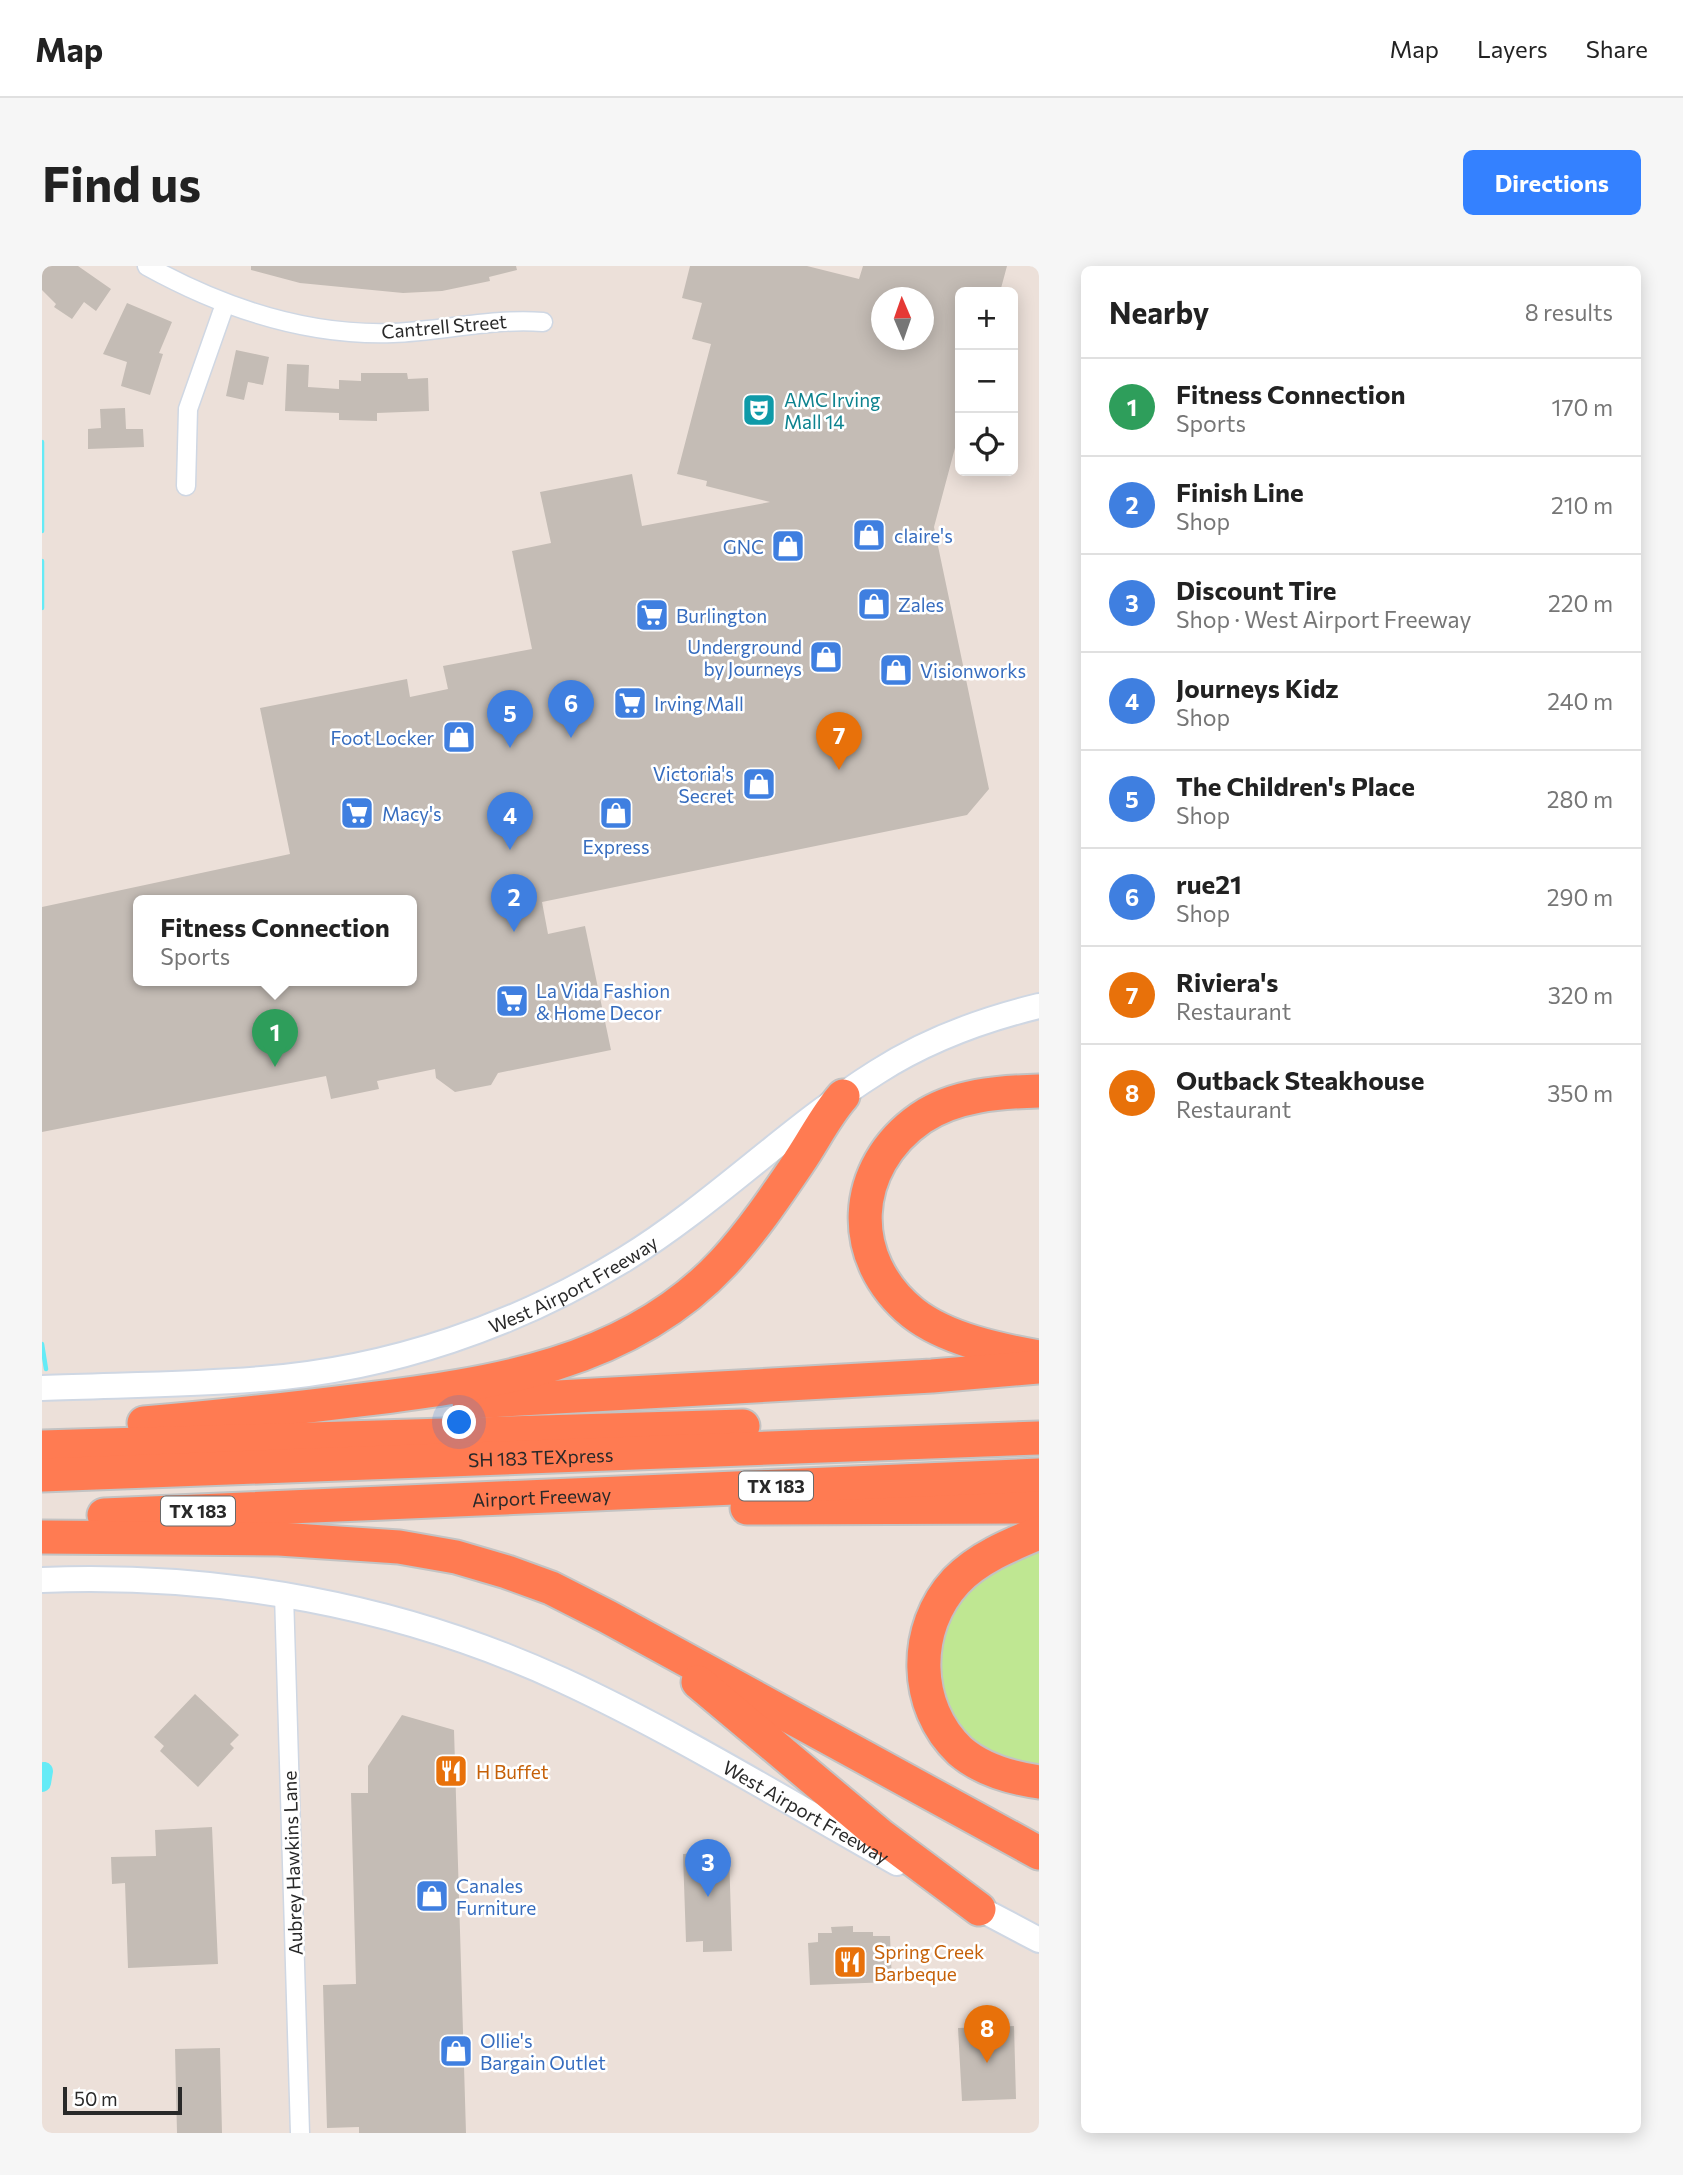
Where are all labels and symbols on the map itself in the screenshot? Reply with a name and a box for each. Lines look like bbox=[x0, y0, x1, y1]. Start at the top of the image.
north arrow bbox=[871, 287, 934, 350]
street label: Cantrell Street bbox=[380, 309, 508, 343]
place label: AMC Irving Mall 14 bbox=[784, 388, 880, 433]
theatre icon: AMC Irving Mall 14 bbox=[740, 391, 778, 429]
shop icon: claire's bbox=[850, 516, 888, 554]
place label: claire's bbox=[894, 524, 953, 547]
shop icon: GNC bbox=[769, 527, 807, 565]
place label: GNC bbox=[723, 535, 764, 558]
shop icon: Zales bbox=[855, 585, 893, 623]
place label: Zales bbox=[898, 593, 944, 616]
supermarket icon: Burlington bbox=[633, 596, 671, 634]
place label: Burlington bbox=[676, 604, 767, 627]
place label: Underground by Journeys bbox=[687, 635, 802, 680]
shop icon: Underground by Journeys bbox=[807, 638, 845, 676]
shop icon: Visionworks bbox=[877, 651, 915, 689]
place label: Visionworks bbox=[920, 659, 1026, 682]
pin: 6 bbox=[548, 680, 594, 738]
supermarket icon: Irving Mall bbox=[611, 684, 649, 722]
pin: 5 bbox=[487, 690, 533, 748]
place label: Irving Mall bbox=[654, 692, 744, 715]
pin: 7 bbox=[816, 712, 862, 770]
shop icon: Foot Locker bbox=[440, 718, 478, 756]
place label: Foot Locker bbox=[330, 726, 434, 749]
place label: Victoria's Secret bbox=[653, 762, 734, 807]
shop icon: Victoria's Secret bbox=[740, 765, 778, 803]
pin: 4 bbox=[487, 792, 533, 850]
supermarket icon: Macy's bbox=[338, 794, 376, 832]
shop icon: Express bbox=[597, 794, 635, 832]
place label: Macy's bbox=[382, 802, 442, 825]
place label: Express bbox=[582, 835, 650, 858]
pin: 2 bbox=[491, 874, 537, 932]
place label: La Vida Fashion & Home Decor bbox=[536, 979, 670, 1024]
supermarket icon: La Vida Fashion & Home Decor bbox=[493, 982, 531, 1020]
pin: 1 bbox=[252, 1009, 298, 1067]
street label: West Airport Freeway bbox=[485, 1230, 662, 1337]
your location bbox=[442, 1405, 476, 1439]
street label: SH 183 TEXpress bbox=[468, 1442, 614, 1471]
road number: TX 183 bbox=[739, 1471, 813, 1500]
street label: Airport Freeway bbox=[471, 1482, 612, 1511]
road number: TX 183 bbox=[161, 1496, 235, 1526]
restaurant icon: H Buffet bbox=[432, 1752, 470, 1790]
street label: West Airport Freeway bbox=[719, 1755, 894, 1868]
place label: H Buffet bbox=[476, 1760, 549, 1783]
street label: Aubrey Hawkins Lane bbox=[277, 1770, 307, 1956]
pin: 3 bbox=[685, 1839, 731, 1897]
place label: Canales Furniture bbox=[456, 1874, 536, 1919]
shop icon: Canales Furniture bbox=[413, 1877, 451, 1915]
place label: Spring Creek Barbeque bbox=[874, 1940, 984, 1985]
restaurant icon: Spring Creek Barbeque bbox=[831, 1943, 869, 1981]
pin: 8 bbox=[964, 2005, 1010, 2063]
place label: Ollie's Bargain Outlet bbox=[480, 2029, 606, 2074]
shop icon: Ollie's Bargain Outlet bbox=[437, 2032, 475, 2070]
scale bar bbox=[63, 2084, 182, 2116]

